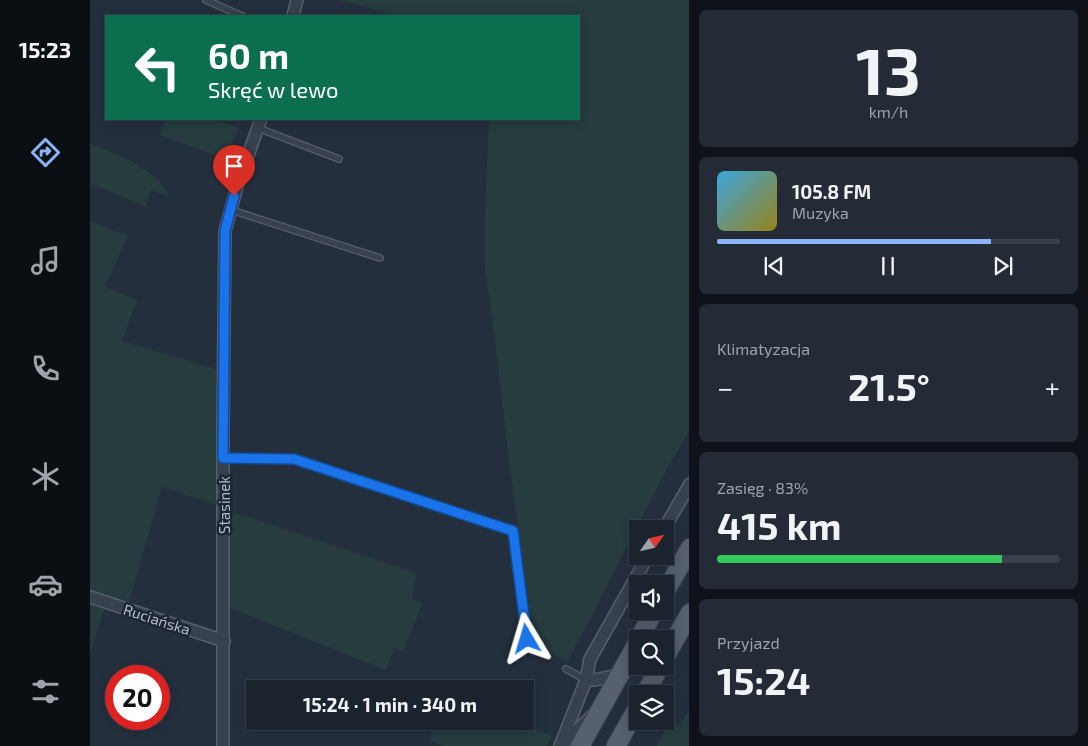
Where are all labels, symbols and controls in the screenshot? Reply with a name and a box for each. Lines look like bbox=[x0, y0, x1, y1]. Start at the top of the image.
text: 13 bbox=[856, 30, 921, 108]
text: 60 m bbox=[208, 34, 289, 76]
icon: left bbox=[125, 35, 190, 100]
text: 15:23 bbox=[19, 36, 71, 62]
text: Skręć w lewo bbox=[208, 76, 339, 102]
text: km/h bbox=[869, 102, 908, 121]
icon: directions bbox=[28, 135, 63, 170]
pin bbox=[213, 145, 255, 196]
icon: arrive bbox=[220, 152, 248, 180]
text: 105.8 FM bbox=[792, 180, 871, 203]
text: Muzyka bbox=[792, 203, 849, 222]
icon: music bbox=[28, 243, 63, 278]
icon: previous bbox=[760, 252, 788, 280]
icon: pause bbox=[874, 252, 902, 280]
icon: next bbox=[989, 252, 1017, 280]
text: Klimatyzacja bbox=[717, 339, 810, 358]
icon: phone bbox=[28, 351, 63, 386]
text: 21.5° bbox=[848, 363, 930, 409]
text: − bbox=[717, 370, 733, 404]
text: + bbox=[1045, 370, 1060, 404]
icon: climate bbox=[28, 459, 63, 494]
street label: Stasinek bbox=[215, 476, 233, 534]
text: Zasięg · 83% bbox=[717, 478, 808, 497]
text: 415 km bbox=[717, 502, 842, 548]
north arrow bbox=[629, 520, 674, 565]
map controls bbox=[629, 520, 674, 730]
icon: car bbox=[28, 567, 63, 602]
button: sound bbox=[629, 575, 674, 620]
street label: Ruciańska bbox=[121, 600, 193, 638]
position arrow bbox=[500, 612, 552, 664]
button: search bbox=[629, 630, 674, 675]
text: Przyjazd bbox=[717, 633, 780, 652]
text: 15:24 bbox=[717, 657, 810, 703]
speed limit sign: 20 bbox=[105, 665, 170, 730]
icon: filters bbox=[28, 674, 63, 709]
button: layers bbox=[629, 685, 674, 730]
text: 15:24 · 1 min · 340 m bbox=[303, 693, 477, 716]

